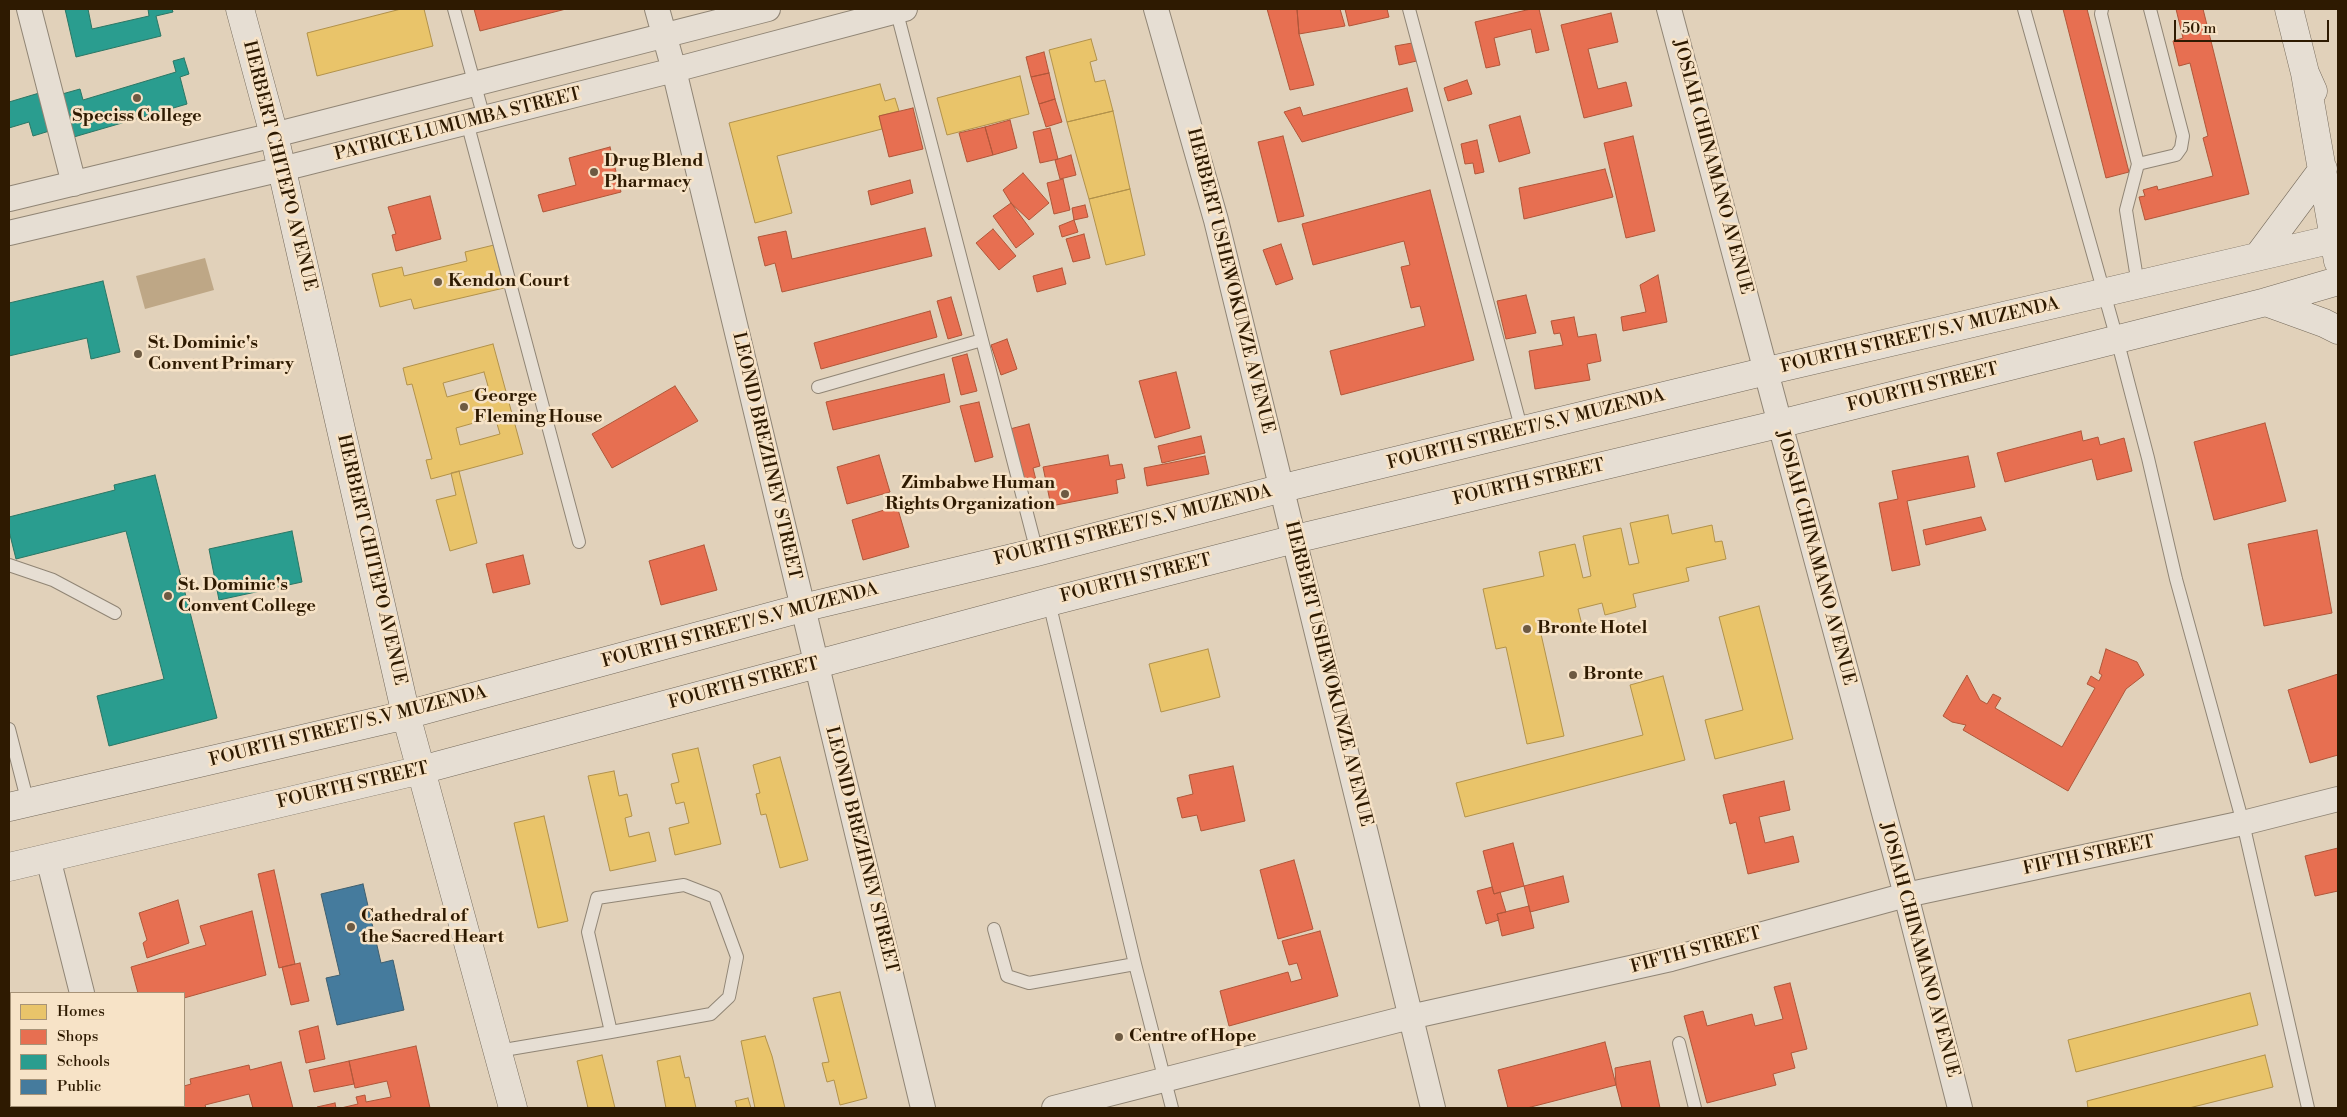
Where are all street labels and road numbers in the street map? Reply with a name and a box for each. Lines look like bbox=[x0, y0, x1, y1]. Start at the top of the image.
street label: JOSIAH CHINAMANO AVENUE bbox=[1667, 37, 1757, 297]
street label: HERBERT CHITEPO AVENUE bbox=[237, 39, 321, 293]
street label: PATRICE LUMUMBA STREET bbox=[332, 84, 584, 166]
street label: HERBERT USHEWOKUNZE AVENUE bbox=[1182, 126, 1278, 436]
street label: FOURTH STREET/ S.V MUZENDA bbox=[1779, 293, 2061, 379]
street label: LEONID BREZHNEV STREET bbox=[727, 330, 805, 582]
street label: FOURTH STREET bbox=[1845, 359, 2001, 417]
street label: FOURTH STREET/ S.V MUZENDA bbox=[1385, 385, 1667, 475]
street label: JOSIAH CHINAMANO AVENUE bbox=[1770, 428, 1860, 688]
street label: HERBERT CHITEPO AVENUE bbox=[332, 432, 410, 688]
street label: FOURTH STREET bbox=[1451, 455, 1607, 511]
street label: FOURTH STREET/ S.V MUZENDA bbox=[992, 481, 1274, 571]
street label: HERBERT USHEWOKUNZE AVENUE bbox=[1280, 519, 1376, 829]
street label: FOURTH STREET bbox=[1058, 550, 1214, 608]
street label: FOURTH STREET/ S.V MUZENDA bbox=[600, 579, 880, 673]
street label: FOURTH STREET bbox=[666, 654, 822, 714]
street label: FOURTH STREET/ S.V MUZENDA bbox=[207, 682, 489, 772]
street label: LEONID BREZHNEV STREET bbox=[820, 724, 902, 976]
street label: FOURTH STREET bbox=[275, 758, 431, 814]
street label: JOSIAH CHINAMANO AVENUE bbox=[1874, 820, 1964, 1080]
street label: FIFTH STREET bbox=[2021, 831, 2157, 881]
street label: FIFTH STREET bbox=[1628, 923, 1764, 979]

